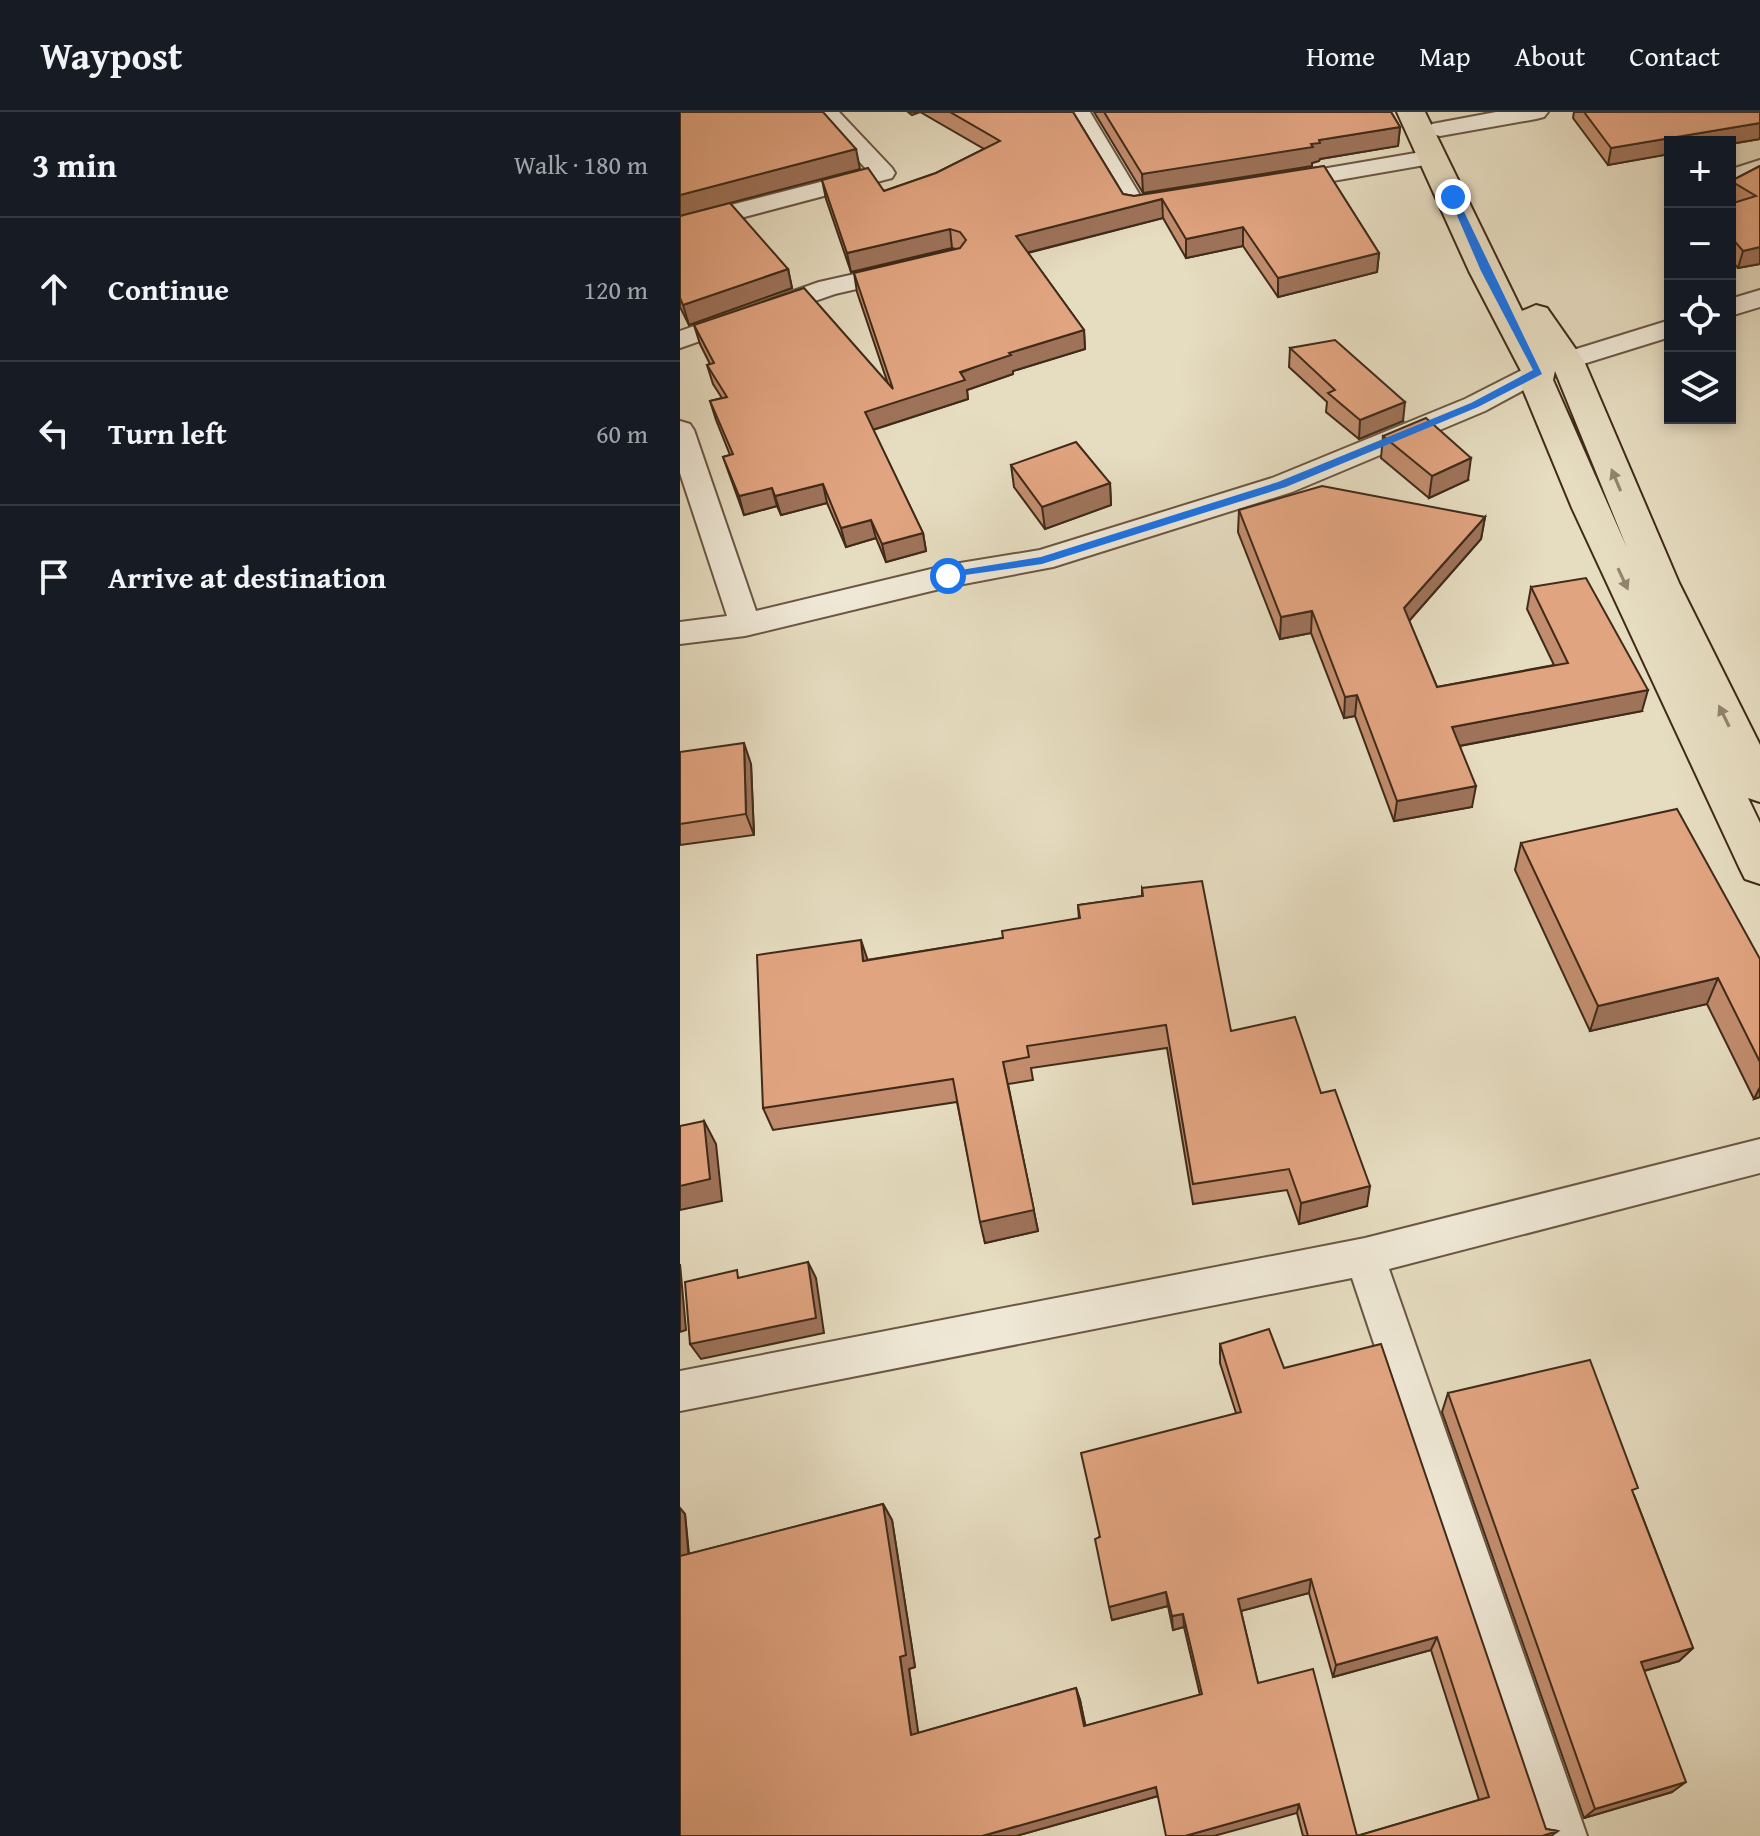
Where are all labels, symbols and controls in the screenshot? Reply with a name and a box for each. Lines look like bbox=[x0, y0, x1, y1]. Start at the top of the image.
text: Waypost bbox=[40, 27, 182, 83]
text: Home bbox=[1306, 35, 1375, 76]
text: Map bbox=[1419, 35, 1471, 76]
text: About bbox=[1515, 35, 1585, 76]
text: Contact bbox=[1629, 35, 1720, 76]
map controls bbox=[1664, 136, 1736, 424]
button: + bbox=[1664, 136, 1736, 208]
text: 3 min bbox=[32, 140, 117, 189]
text: Walk · 180 m bbox=[514, 145, 648, 184]
route end bbox=[1435, 179, 1471, 215]
button: − bbox=[1664, 208, 1736, 280]
icon: ahead bbox=[32, 267, 76, 311]
text: Continue bbox=[108, 267, 229, 311]
text: 120 m bbox=[583, 270, 648, 309]
button: locate bbox=[1664, 280, 1736, 352]
button: layers bbox=[1664, 352, 1736, 424]
icon: left bbox=[32, 411, 76, 455]
text: Turn left bbox=[108, 411, 227, 455]
text: 60 m bbox=[596, 414, 648, 453]
one-way arrow bbox=[1610, 468, 1623, 492]
icon: arrive bbox=[32, 555, 76, 599]
text: Arrive at destination bbox=[108, 555, 386, 599]
route start bbox=[930, 558, 966, 594]
one-way arrow bbox=[1616, 568, 1630, 591]
one-way arrow bbox=[1717, 705, 1731, 728]

